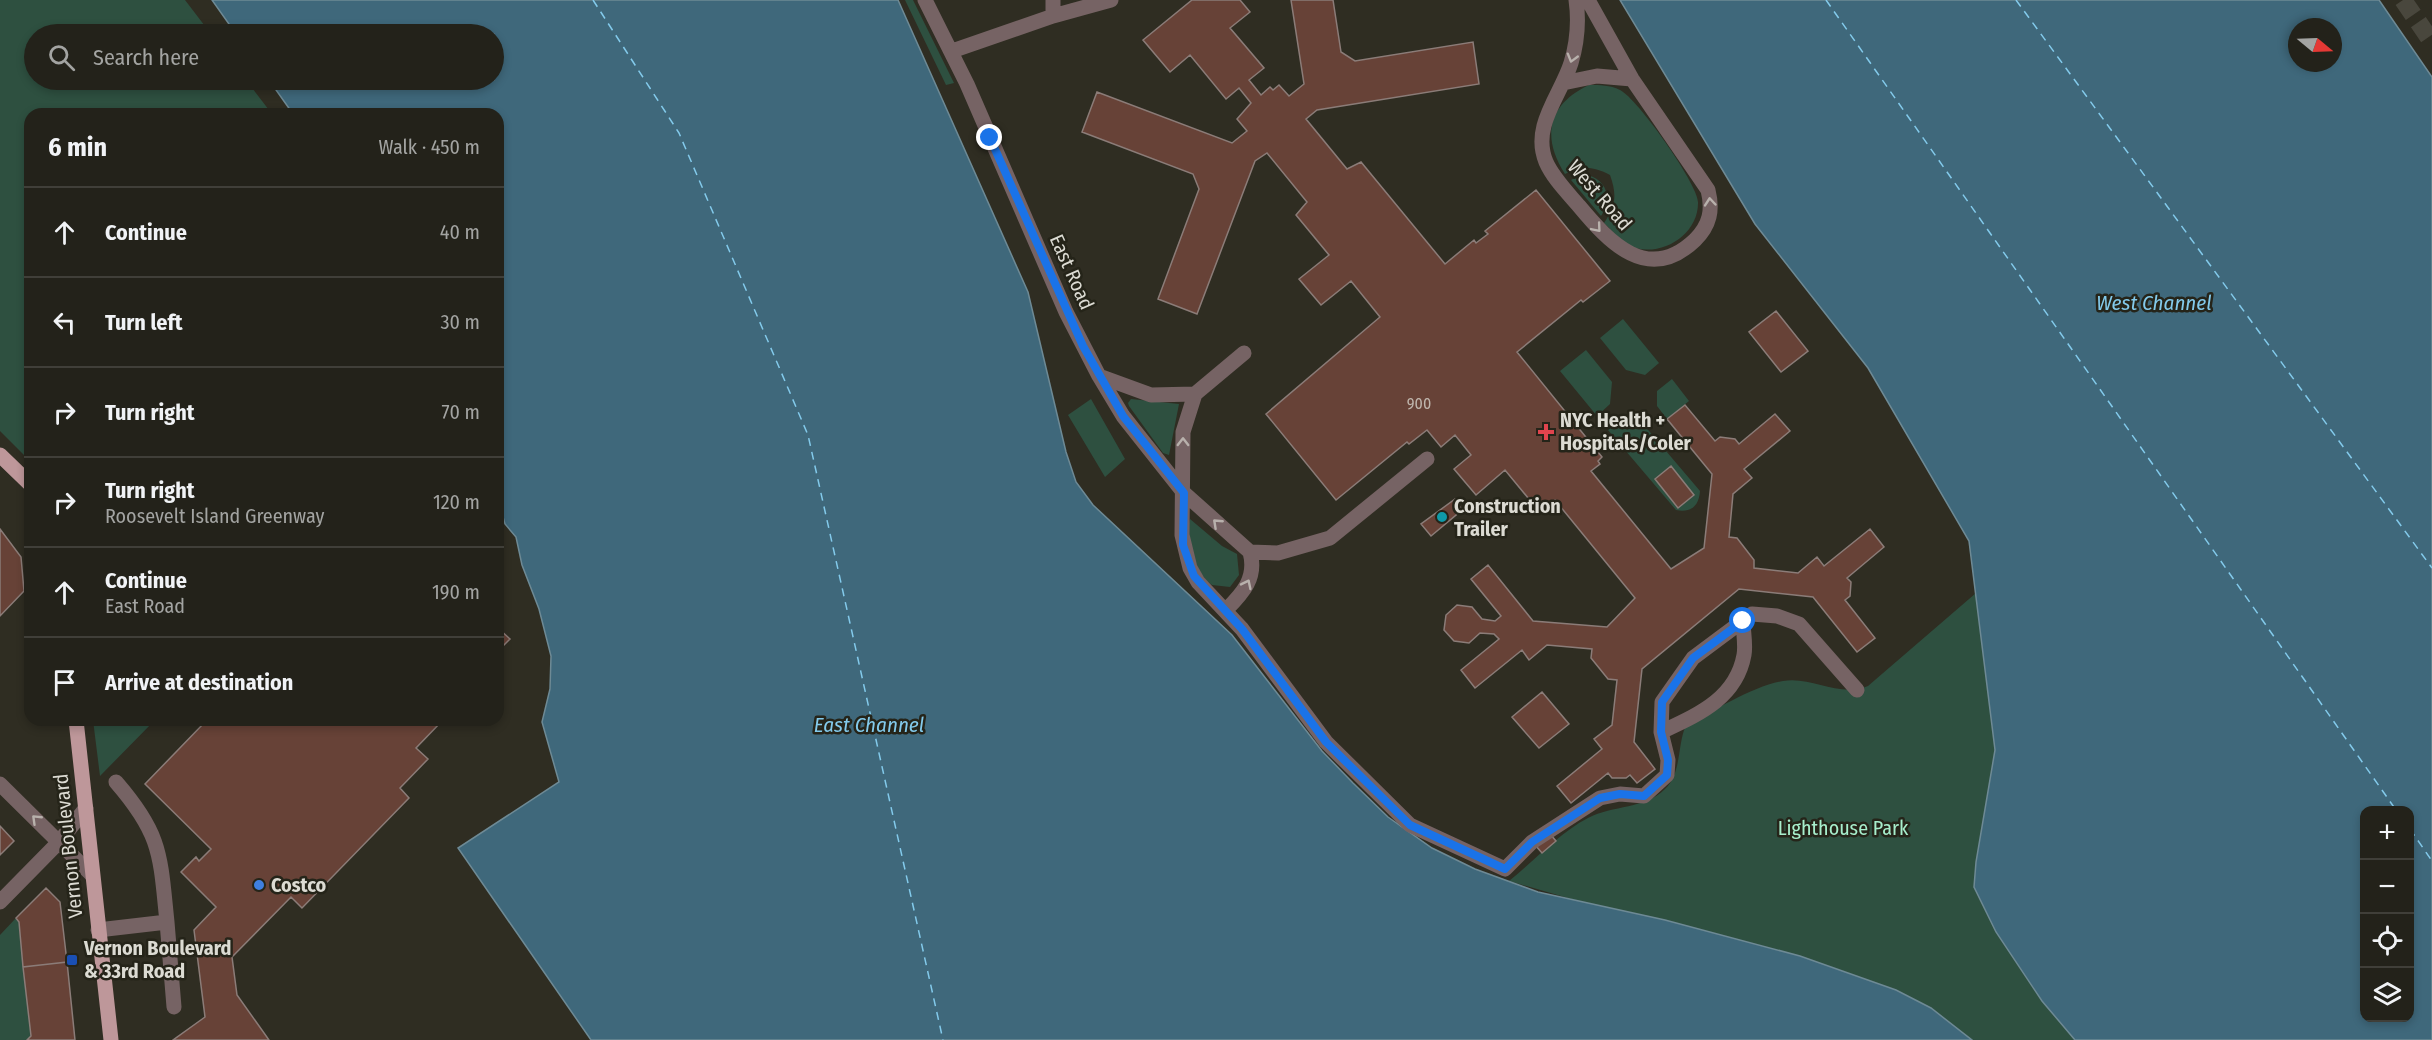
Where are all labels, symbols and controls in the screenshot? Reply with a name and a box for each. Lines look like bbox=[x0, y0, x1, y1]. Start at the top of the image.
north arrow bbox=[2288, 18, 2342, 72]
search box bbox=[24, 24, 504, 90]
icon: search bbox=[45, 41, 78, 74]
text: Search here bbox=[93, 44, 199, 71]
one-way arrow bbox=[1567, 52, 1579, 63]
route end bbox=[976, 124, 1002, 150]
text: 6 min bbox=[48, 132, 107, 163]
text: Walk · 450 m bbox=[379, 135, 480, 159]
street label: West Road bbox=[1563, 155, 1637, 235]
one-way arrow bbox=[1704, 198, 1717, 207]
icon: ahead bbox=[48, 216, 81, 249]
text: Continue bbox=[105, 219, 187, 246]
text: 40 m bbox=[440, 220, 480, 244]
one-way arrow bbox=[1590, 221, 1601, 232]
street label: East Road bbox=[1045, 231, 1099, 313]
water label: West Channel bbox=[2096, 290, 2212, 316]
icon: left bbox=[48, 306, 81, 339]
text: Turn left bbox=[105, 309, 183, 336]
text: 30 m bbox=[440, 310, 480, 334]
house number: 900 bbox=[1407, 394, 1431, 413]
icon: right bbox=[48, 396, 81, 429]
text: Turn right bbox=[105, 399, 194, 426]
text: 70 m bbox=[442, 400, 480, 424]
place label: NYC Health + Hospitals/Coler bbox=[1560, 408, 1692, 455]
marker: NYC Health + Hospitals/Coler bbox=[1537, 423, 1555, 441]
one-way arrow bbox=[1177, 438, 1190, 447]
text: Turn right bbox=[105, 477, 194, 504]
icon: right bbox=[48, 486, 81, 519]
text: 120 m bbox=[433, 490, 480, 514]
place label: Construction Trailer bbox=[1454, 494, 1561, 541]
text: Roosevelt Island Greenway bbox=[105, 504, 324, 528]
marker: Construction Trailer bbox=[1435, 510, 1449, 524]
one-way arrow bbox=[1213, 519, 1224, 530]
text: Continue bbox=[105, 567, 187, 594]
icon: ahead bbox=[48, 576, 81, 609]
one-way arrow bbox=[1239, 579, 1251, 590]
text: 190 m bbox=[432, 580, 480, 604]
text: East Road bbox=[105, 594, 185, 618]
route start bbox=[1729, 607, 1755, 633]
icon: arrive bbox=[48, 666, 81, 699]
text: Arrive at destination bbox=[105, 669, 293, 696]
water label: East Channel bbox=[814, 712, 924, 738]
street label: Vernon Boulevard bbox=[48, 772, 88, 920]
map controls bbox=[2360, 806, 2414, 1022]
button: + bbox=[2360, 806, 2414, 860]
one-way arrow bbox=[32, 815, 43, 826]
park label: Lighthouse Park bbox=[1778, 816, 1909, 840]
button: − bbox=[2360, 860, 2414, 914]
place label: Costco bbox=[271, 873, 327, 897]
marker: Costco bbox=[252, 878, 266, 892]
button: locate bbox=[2360, 914, 2414, 968]
place label: Vernon Boulevard & 33rd Road bbox=[83, 936, 231, 983]
marker: Vernon Boulevard & 33rd Road bbox=[65, 953, 79, 967]
button: layers bbox=[2360, 968, 2414, 1022]

